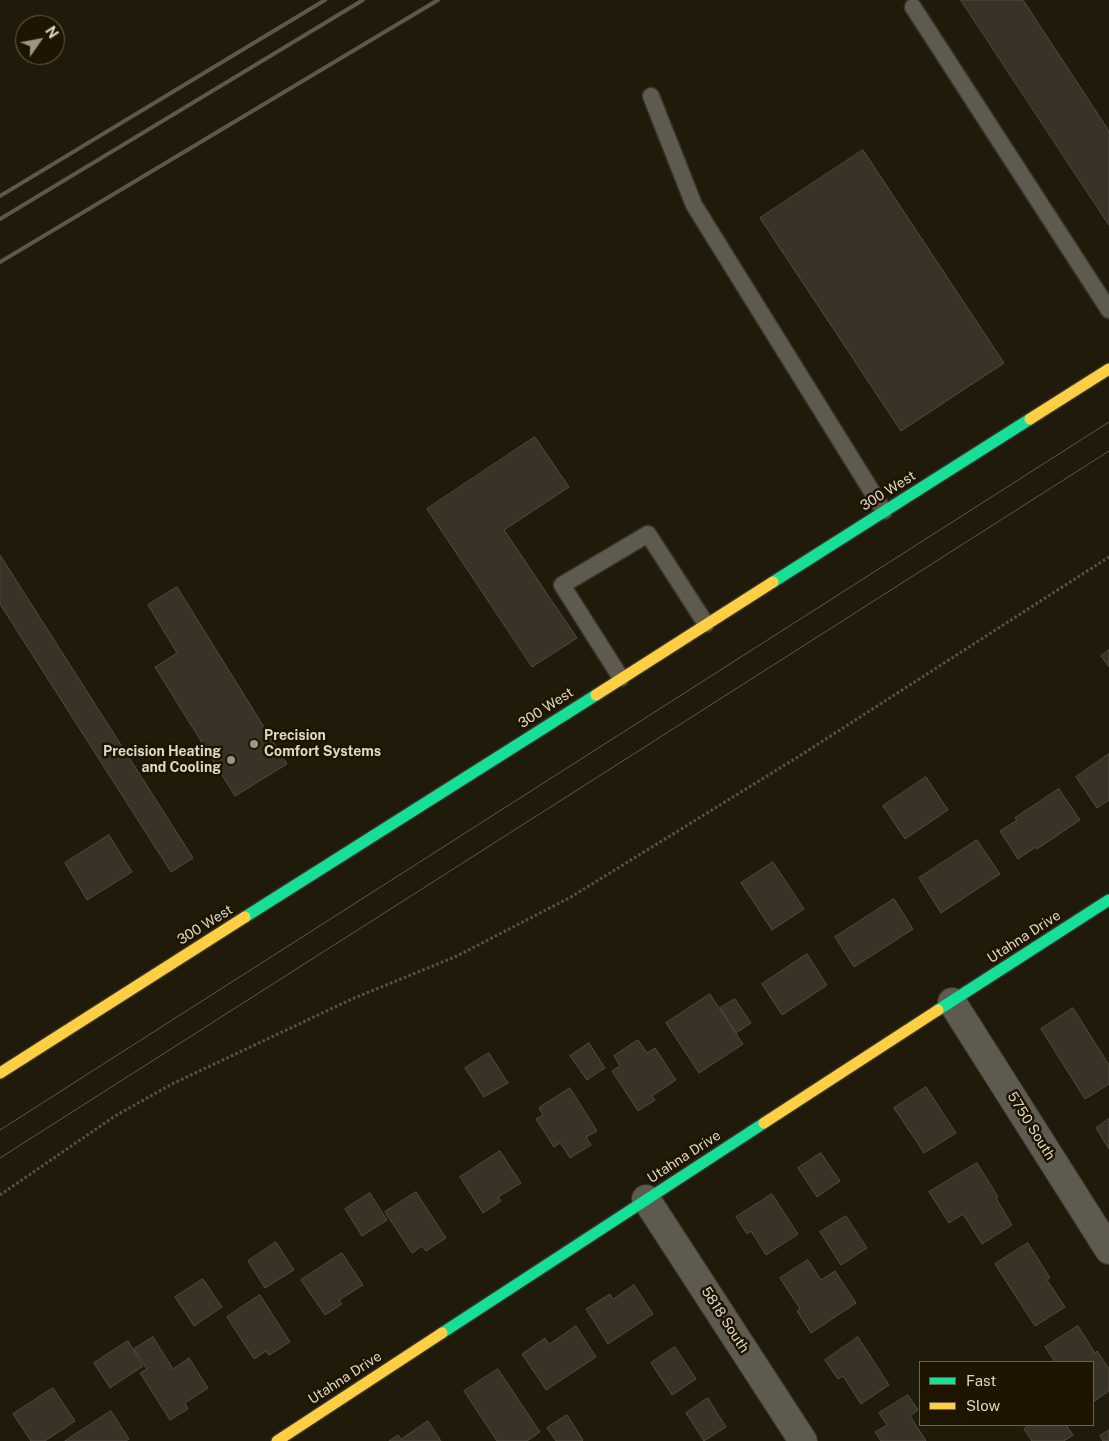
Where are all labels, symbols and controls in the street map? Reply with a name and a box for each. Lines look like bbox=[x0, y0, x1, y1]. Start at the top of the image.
north arrow bbox=[15, 15, 65, 65]
text: N bbox=[42, 23, 61, 41]
street label: 300 West bbox=[857, 467, 919, 515]
street label: 300 West bbox=[515, 684, 577, 732]
place label: Precision Comfort Systems bbox=[264, 728, 381, 760]
marker: Precision Comfort Systems bbox=[248, 738, 260, 750]
place label: Precision Heating and Cooling bbox=[103, 744, 221, 776]
marker: Precision Heating and Cooling bbox=[225, 754, 237, 766]
street label: 300 West bbox=[174, 901, 236, 949]
street label: Utahna Drive bbox=[984, 907, 1064, 967]
street label: 5750 South bbox=[1003, 1089, 1059, 1163]
street label: Utahna Drive bbox=[644, 1127, 724, 1187]
street label: 5818 South bbox=[698, 1284, 752, 1356]
street label: Utahna Drive bbox=[305, 1348, 385, 1408]
legend bbox=[919, 1361, 1094, 1426]
text: Fast bbox=[966, 1372, 996, 1389]
text: Slow bbox=[966, 1397, 1000, 1414]

